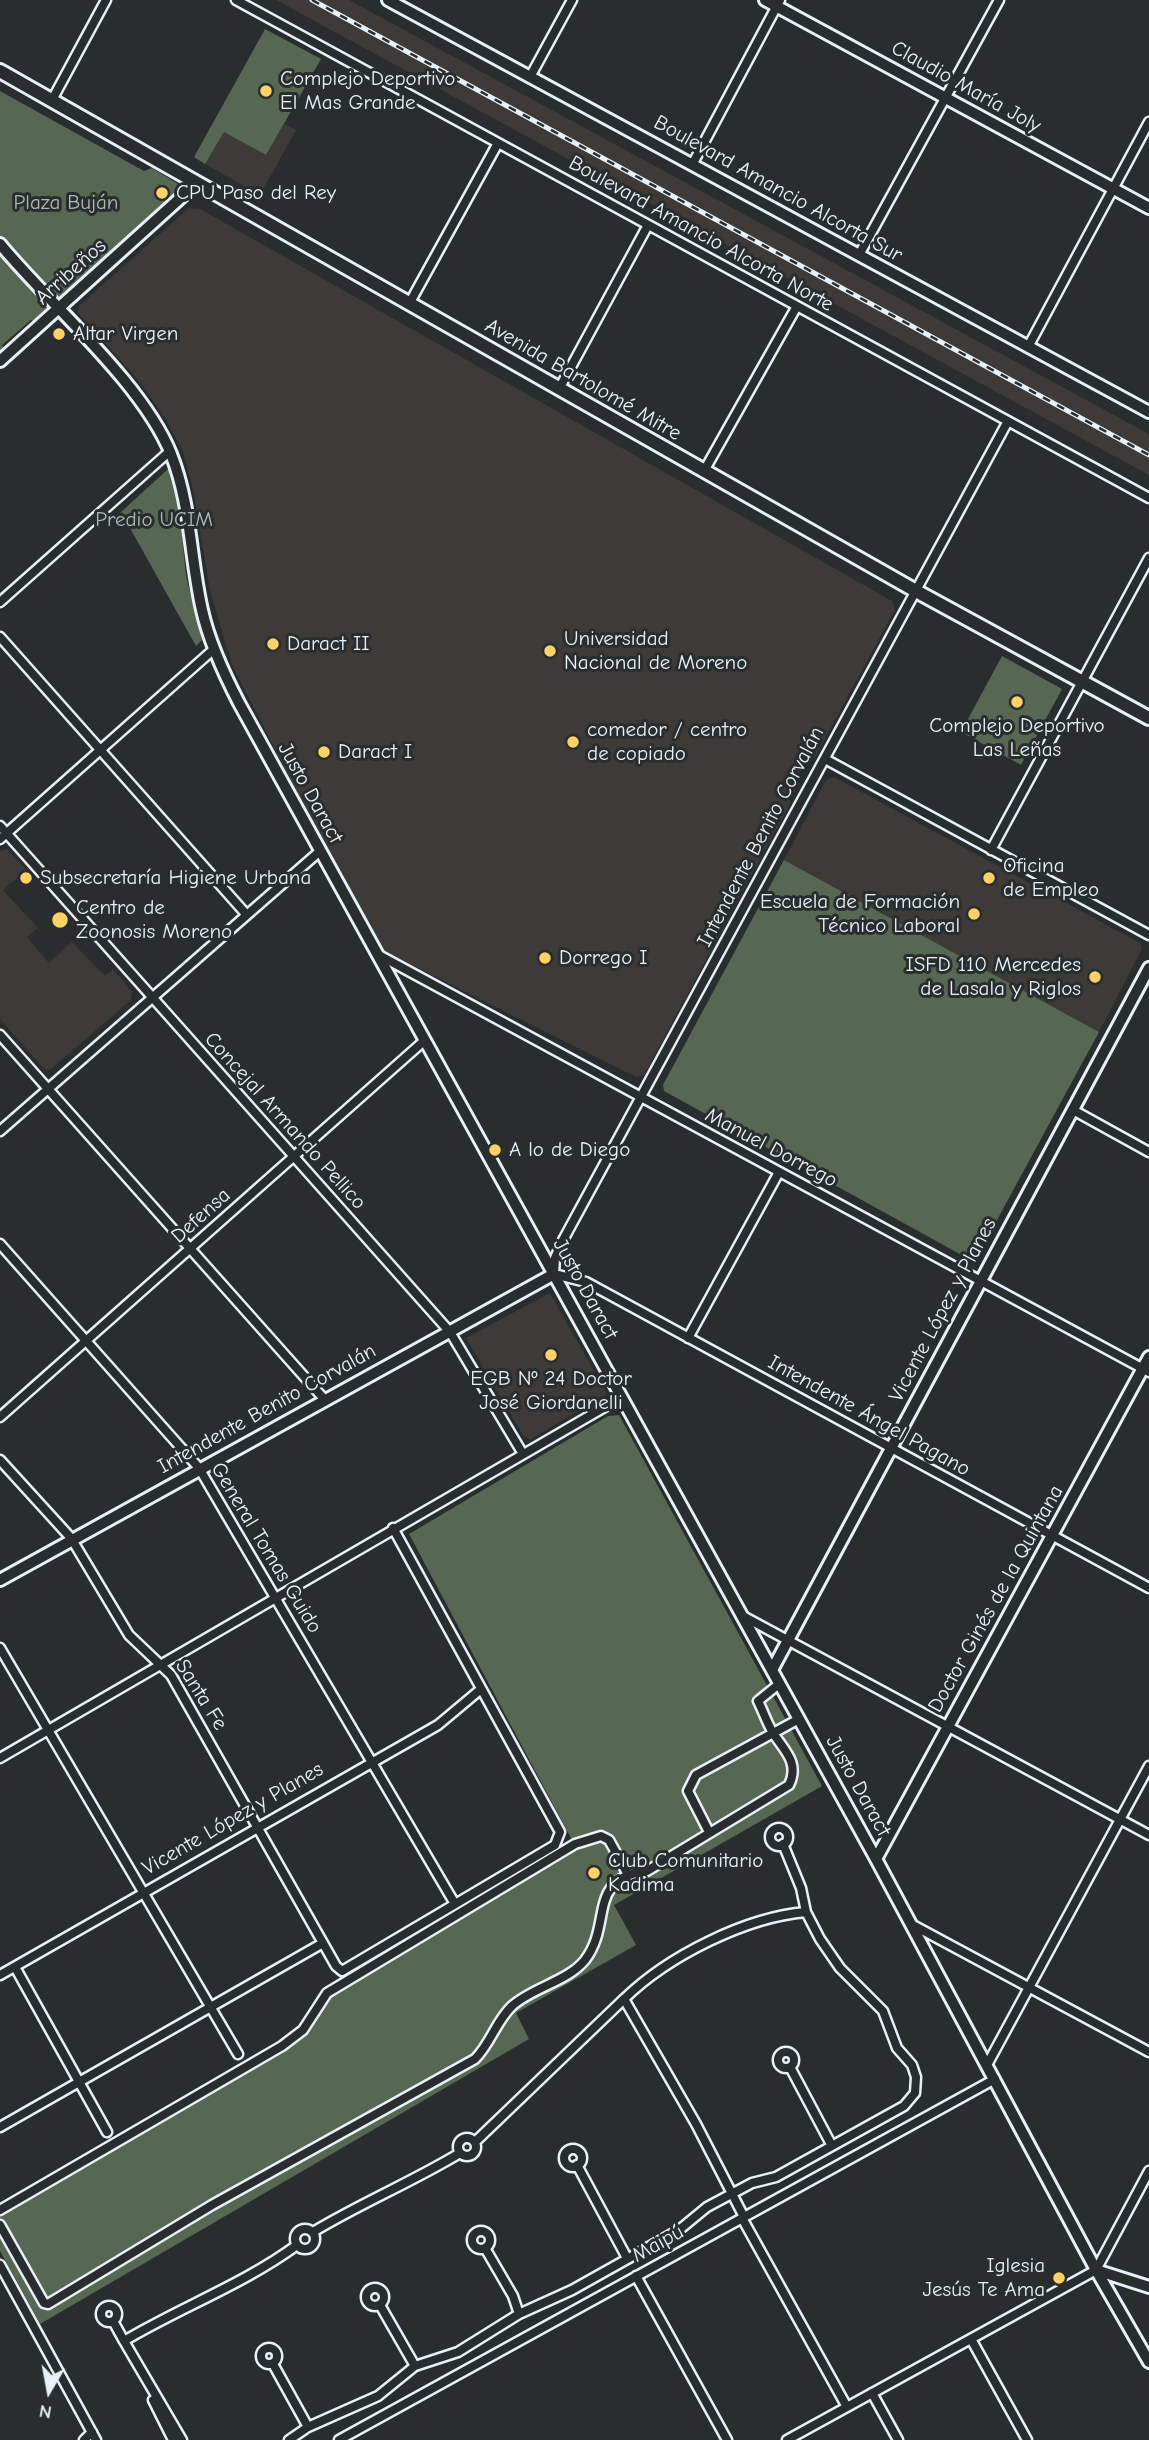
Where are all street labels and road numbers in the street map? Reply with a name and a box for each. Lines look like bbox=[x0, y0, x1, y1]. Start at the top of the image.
street label: Claudio María Joly bbox=[887, 35, 1045, 139]
street label: Boulevard Amancio Alcorta Sur bbox=[649, 110, 907, 268]
street label: Boulevard Amancio Alcorta Norte bbox=[564, 151, 838, 317]
street label: Arribeños bbox=[30, 234, 112, 310]
street label: Avenida Bartolomé Mitre bbox=[480, 313, 686, 447]
street label: Intendente Benito Corvalán bbox=[692, 723, 830, 951]
street label: Justo Daract bbox=[272, 738, 348, 848]
street label: Concejal Armando Pellico bbox=[199, 1027, 371, 1215]
street label: Manuel Dorrego bbox=[701, 1103, 841, 1193]
street label: Defensa bbox=[166, 1183, 236, 1249]
street label: Vicente López y Planes bbox=[884, 1214, 1002, 1406]
street label: Justo Daract bbox=[547, 1234, 623, 1344]
street label: Intendente Benito Corvalán bbox=[153, 1338, 381, 1480]
street label: Intendente Ángel Pagano bbox=[764, 1350, 974, 1482]
street label: General Tomas Guido bbox=[205, 1458, 327, 1638]
street label: Doctor Ginés de la Quintana bbox=[923, 1481, 1069, 1717]
street label: Santa Fe bbox=[169, 1655, 233, 1735]
street label: Justo Daract bbox=[820, 1731, 896, 1841]
street label: Vicente López y Planes bbox=[138, 1757, 328, 1881]
street label: Maipú bbox=[628, 2220, 688, 2268]

